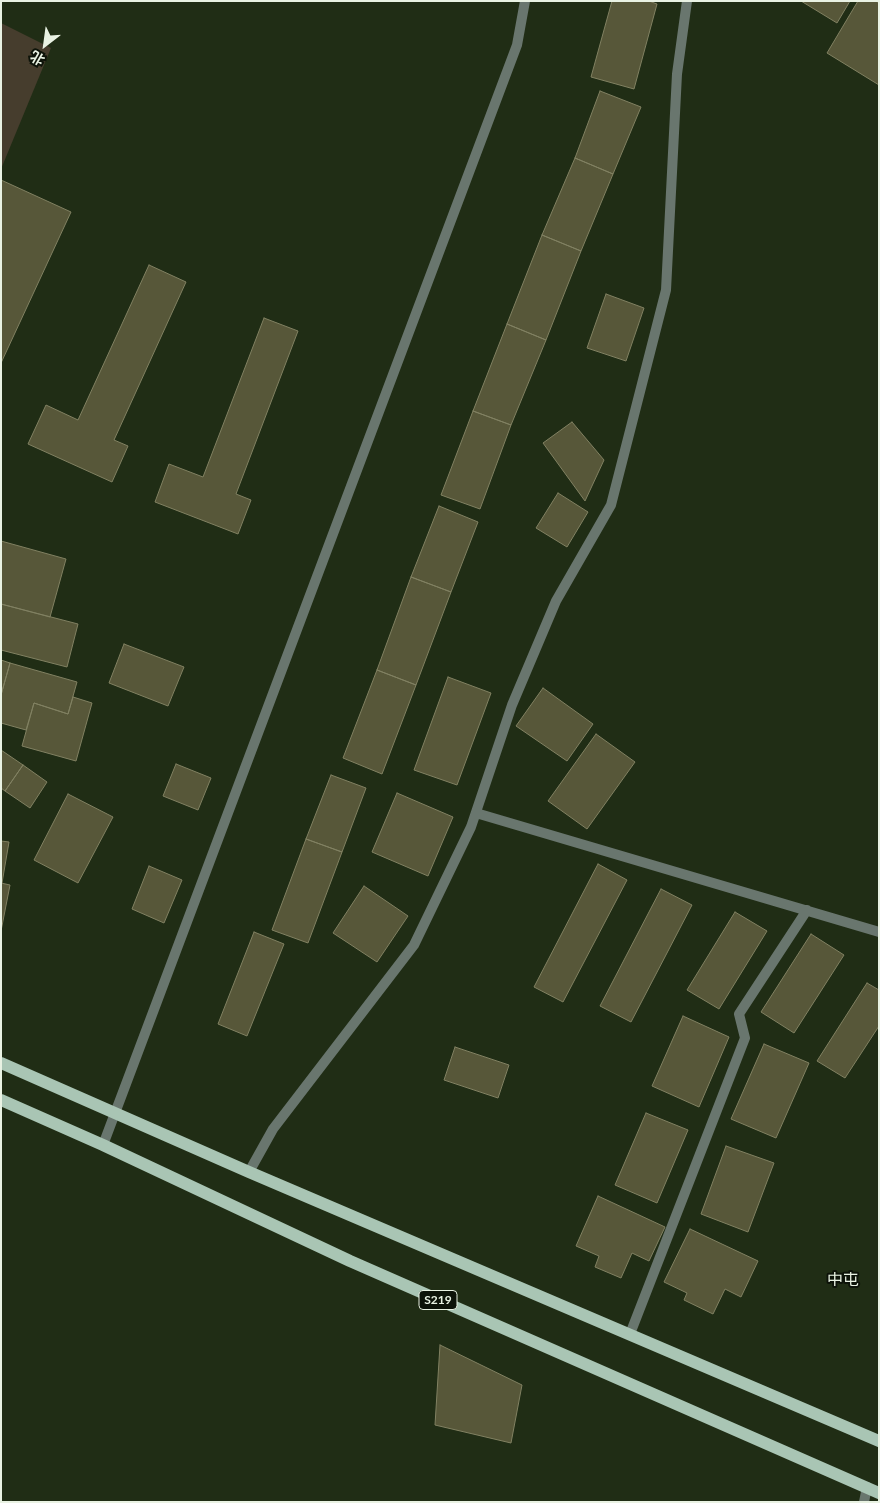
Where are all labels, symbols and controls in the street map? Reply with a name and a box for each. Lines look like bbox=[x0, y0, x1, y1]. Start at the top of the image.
north arrow bbox=[20, 20, 70, 70]
text: 北 bbox=[27, 48, 48, 69]
district label: 中屯 bbox=[827, 1270, 859, 1290]
road number: S219 bbox=[419, 1290, 457, 1310]

